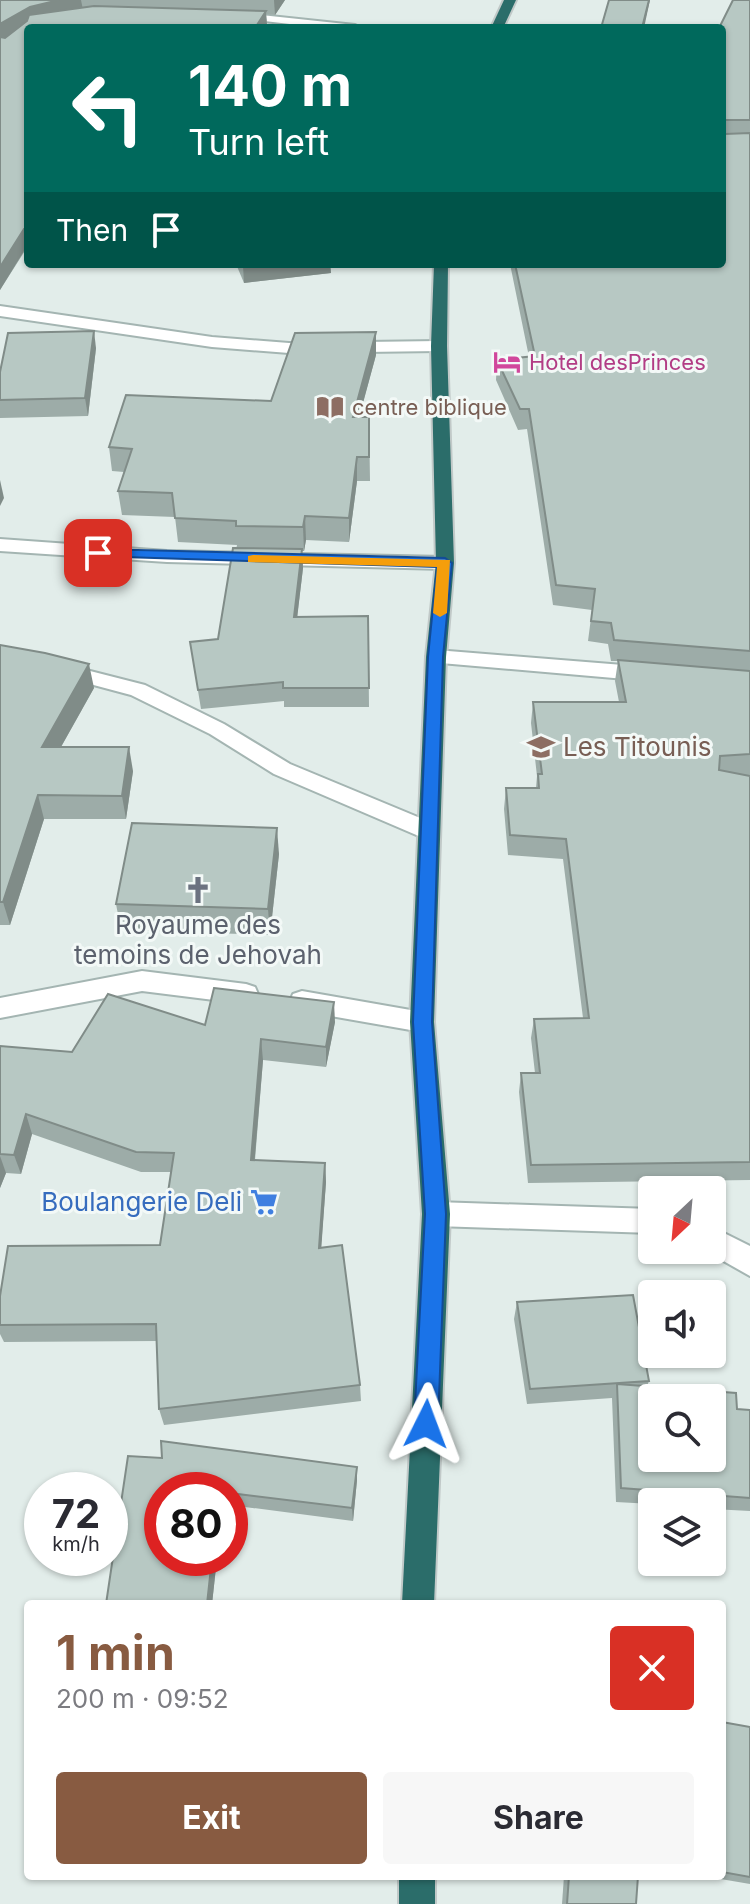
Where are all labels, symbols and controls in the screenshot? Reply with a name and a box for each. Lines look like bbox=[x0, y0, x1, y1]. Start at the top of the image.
text: 140 m bbox=[188, 52, 352, 120]
icon: left bbox=[56, 56, 160, 160]
text: Turn left bbox=[188, 120, 329, 164]
icon: arrive bbox=[144, 208, 188, 252]
text: Then bbox=[56, 212, 128, 248]
hotel icon: Hotel desPrinces bbox=[492, 347, 522, 377]
place label: Hotel desPrinces bbox=[529, 349, 706, 375]
library icon: centre biblique bbox=[315, 392, 345, 422]
place label: centre biblique bbox=[352, 394, 507, 420]
pin bbox=[64, 519, 132, 587]
icon: arrive bbox=[76, 531, 120, 575]
place label: Les Titounis bbox=[563, 731, 712, 762]
school or university icon: Les Titounis bbox=[526, 732, 556, 762]
church icon: Royaume des temoins de Jehovah bbox=[183, 875, 213, 905]
place label: Royaume des temoins de Jehovah bbox=[74, 909, 322, 970]
north arrow bbox=[638, 1176, 726, 1264]
map controls bbox=[638, 1176, 726, 1576]
place label: Boulangerie Deli bbox=[41, 1186, 242, 1217]
supermarket icon: Boulangerie Deli bbox=[249, 1187, 279, 1217]
button: sound bbox=[638, 1280, 726, 1368]
position arrow bbox=[384, 1382, 468, 1466]
button: search bbox=[638, 1384, 726, 1472]
speed limit sign: 80 bbox=[144, 1472, 248, 1576]
button: layers bbox=[638, 1488, 726, 1576]
text: 72 bbox=[52, 1489, 100, 1538]
text: km/h bbox=[52, 1532, 100, 1556]
text: 1 min bbox=[56, 1623, 175, 1682]
button: close bbox=[610, 1626, 694, 1710]
text: 200 m · 09:52 bbox=[56, 1683, 229, 1714]
button: Exit bbox=[56, 1772, 367, 1864]
button: Share bbox=[383, 1772, 694, 1864]

